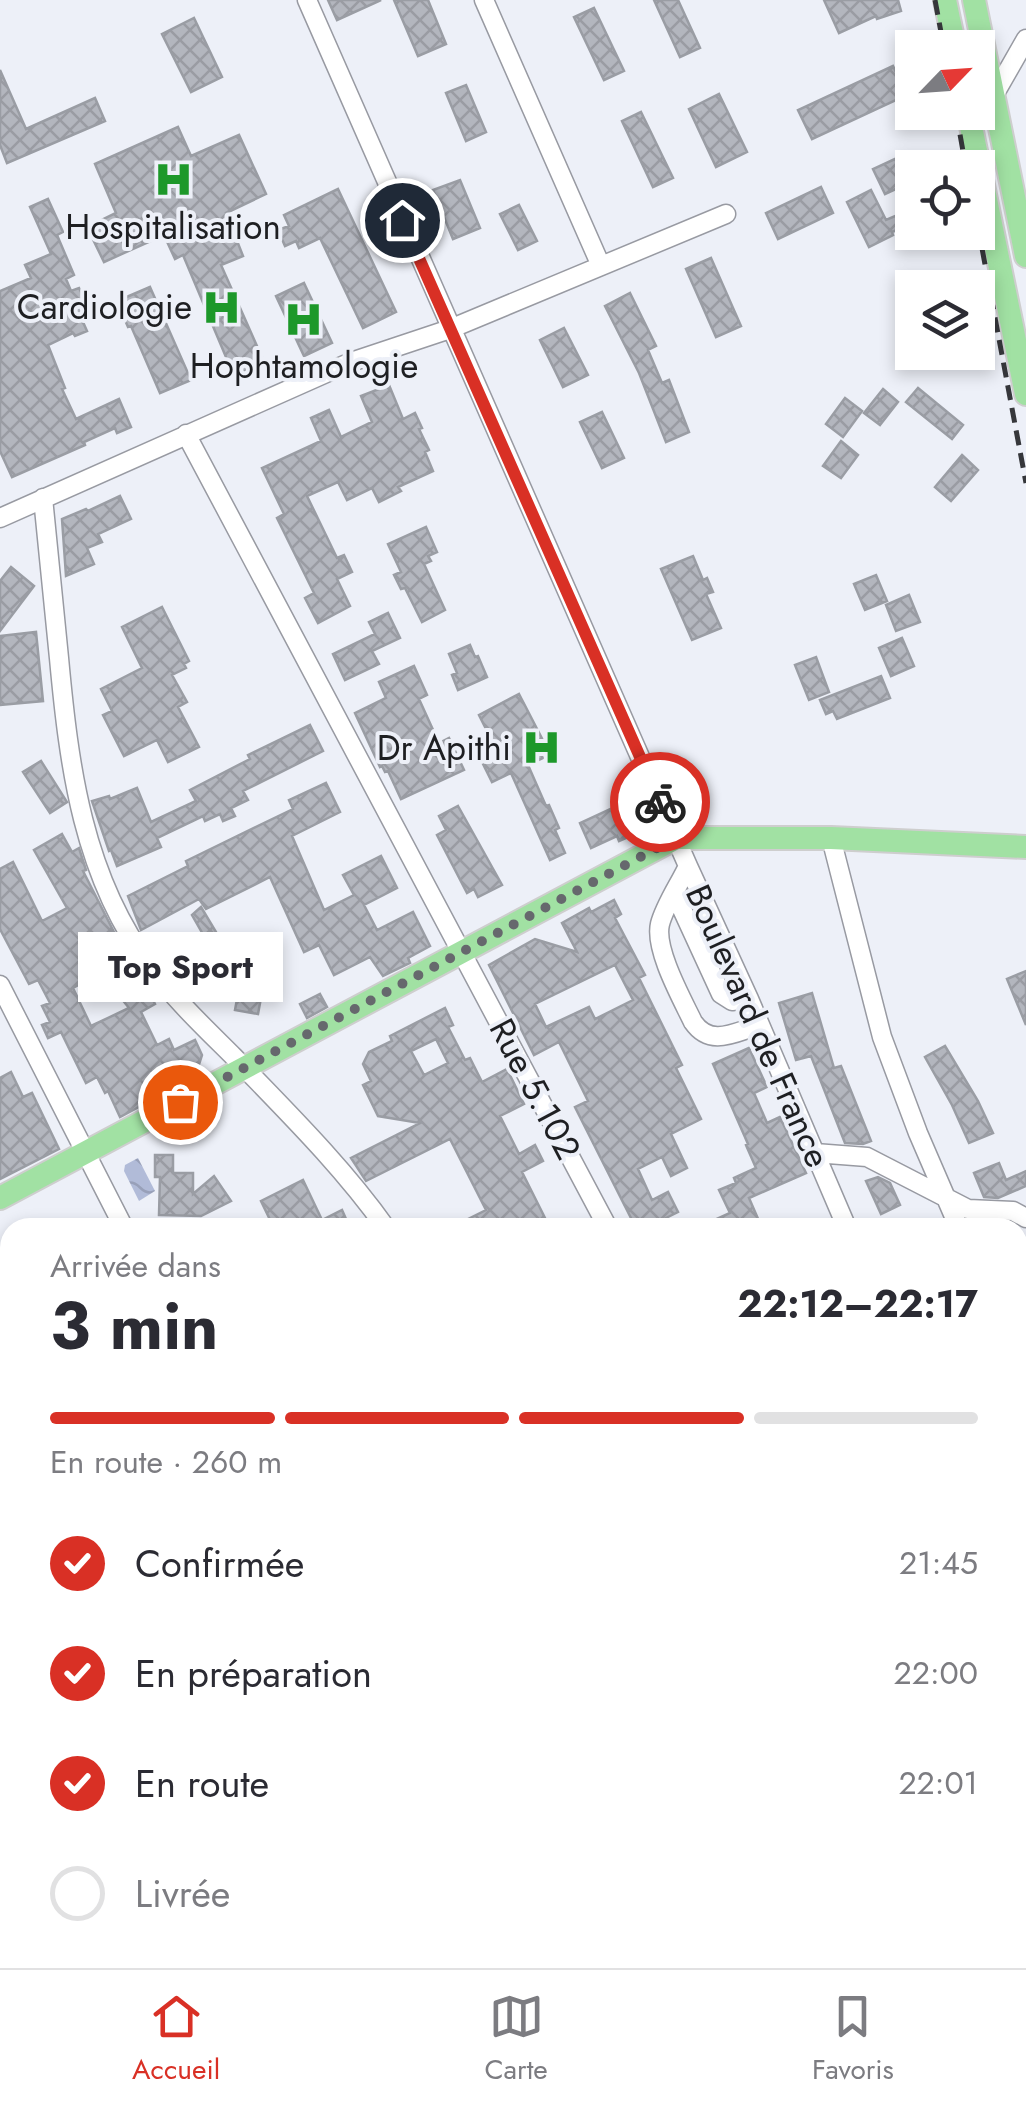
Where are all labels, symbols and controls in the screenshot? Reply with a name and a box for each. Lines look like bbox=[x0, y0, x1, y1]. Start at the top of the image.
north arrow bbox=[895, 30, 995, 130]
map controls bbox=[895, 30, 995, 370]
button: locate bbox=[895, 150, 995, 250]
hospital icon: Hospitalisation bbox=[152, 159, 194, 201]
pin bbox=[360, 178, 445, 263]
icon: home bbox=[375, 193, 430, 248]
place label: Hospitalisation bbox=[65, 202, 281, 252]
button: layers bbox=[895, 270, 995, 370]
place label: Cardiologie bbox=[17, 282, 192, 332]
hospital icon: Cardiologie bbox=[201, 286, 243, 328]
hospital icon: Hophtamologie bbox=[283, 298, 325, 340]
place label: Hophtamologie bbox=[190, 341, 418, 391]
place label: Dr Apithi bbox=[377, 723, 511, 773]
hospital icon: Dr Apithi bbox=[520, 727, 562, 769]
courier bbox=[610, 752, 710, 852]
icon: bike bbox=[633, 775, 688, 830]
street label: Boulevard de France bbox=[673, 877, 843, 1175]
callout: Top Sport bbox=[78, 932, 282, 1002]
text: Top Sport bbox=[108, 944, 253, 990]
street label: Rue 5.102 bbox=[477, 1010, 593, 1168]
pin bbox=[138, 1060, 223, 1145]
icon: bag bbox=[153, 1075, 208, 1130]
text: Arrivée dans bbox=[50, 1243, 221, 1289]
text: 22:12–22:17 bbox=[737, 1276, 978, 1331]
text: 3 min bbox=[50, 1279, 218, 1373]
text: En route · 260 m bbox=[50, 1439, 282, 1485]
icon: check bbox=[50, 1536, 105, 1591]
text: Confirmée bbox=[135, 1536, 304, 1591]
text: 21:45 bbox=[899, 1540, 978, 1586]
icon: check bbox=[50, 1646, 105, 1701]
text: En préparation bbox=[135, 1646, 372, 1701]
text: 22:00 bbox=[894, 1650, 978, 1696]
icon: check bbox=[50, 1756, 105, 1811]
text: En route bbox=[135, 1756, 269, 1811]
text: 22:01 bbox=[898, 1760, 978, 1806]
text: Livrée bbox=[135, 1866, 230, 1921]
tab: Accueil bbox=[132, 1989, 220, 2090]
tab: Carte bbox=[484, 1989, 548, 2090]
tab: Favoris bbox=[812, 1989, 894, 2090]

